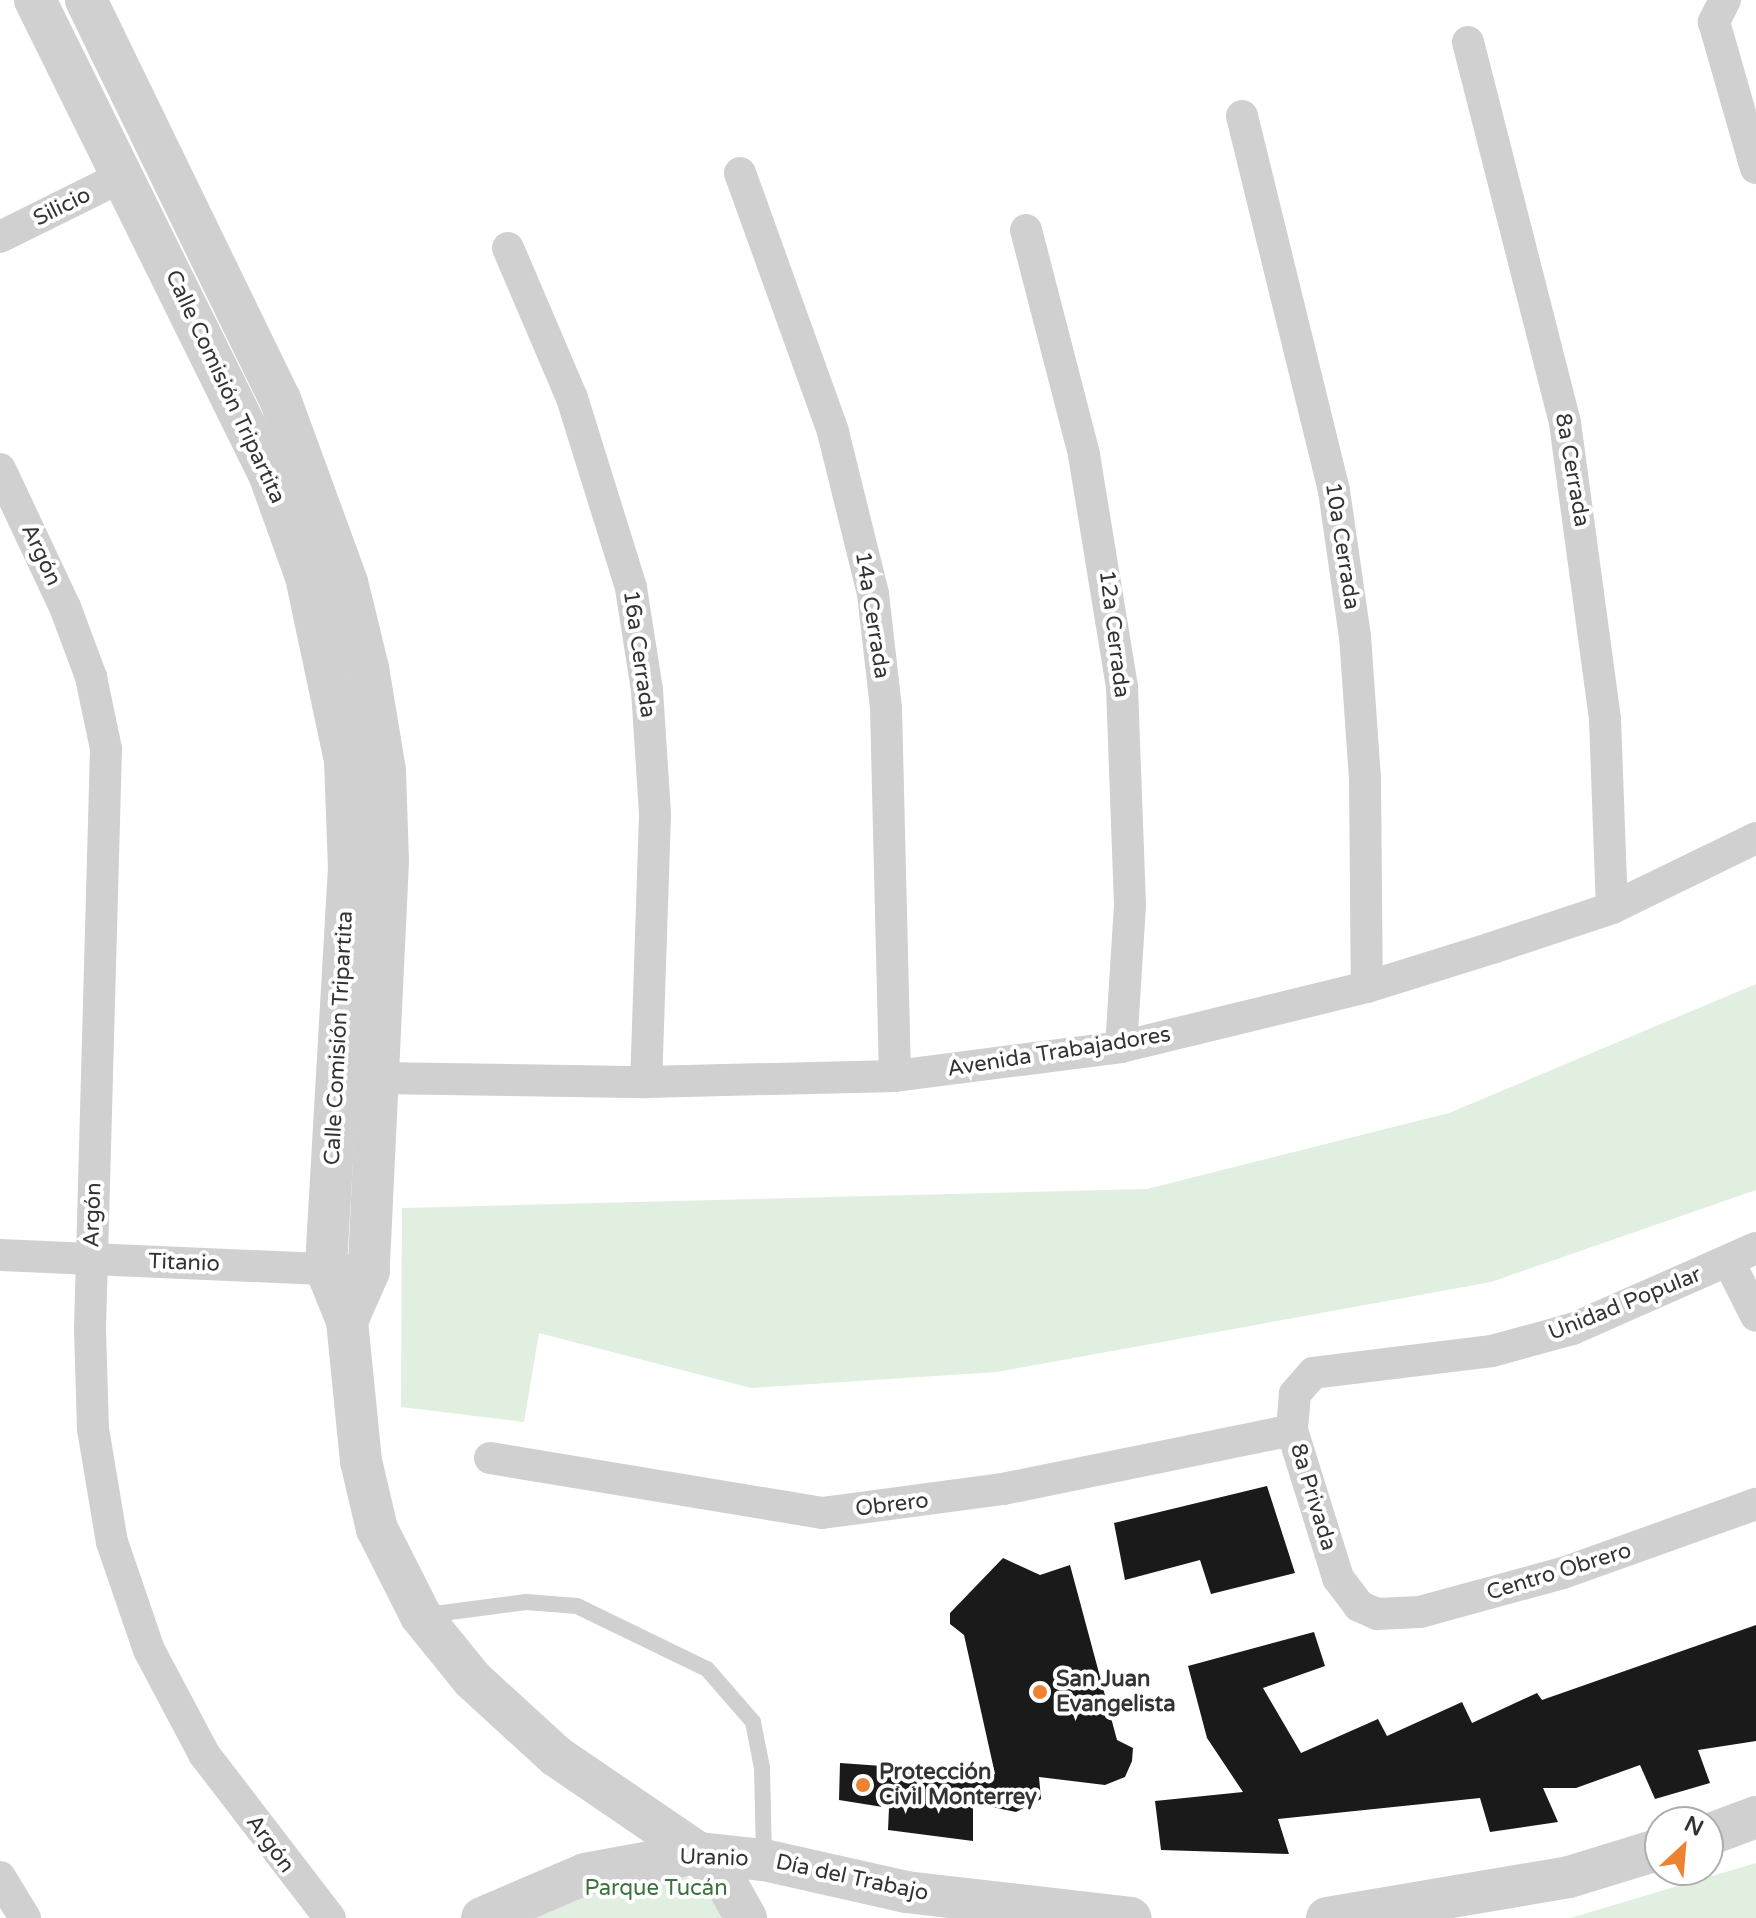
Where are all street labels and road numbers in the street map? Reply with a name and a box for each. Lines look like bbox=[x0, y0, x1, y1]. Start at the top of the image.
street label: Silicio bbox=[29, 182, 95, 232]
street label: Calle Comisión Tripartita bbox=[159, 266, 291, 508]
street label: 8a Cerrada bbox=[1549, 411, 1595, 529]
street label: 10a Cerrada bbox=[1319, 480, 1365, 612]
street label: Argón bbox=[15, 520, 67, 590]
street label: 14a Cerrada bbox=[849, 549, 895, 681]
street label: 12a Cerrada bbox=[1093, 569, 1135, 699]
street label: 16a Cerrada bbox=[617, 589, 661, 719]
street label: Calle Comisión Tripartita bbox=[319, 910, 359, 1166]
street label: Avenida Trabajadores bbox=[945, 1021, 1173, 1083]
street label: Argón bbox=[79, 1182, 107, 1248]
street label: Titanio bbox=[148, 1249, 220, 1277]
street label: Unidad Popular bbox=[1545, 1261, 1705, 1347]
street label: 8a Privada bbox=[1284, 1440, 1342, 1554]
street label: Obrero bbox=[854, 1487, 930, 1523]
street label: Centro Obrero bbox=[1484, 1537, 1634, 1607]
street label: Argón bbox=[240, 1810, 300, 1878]
street label: Uranio bbox=[679, 1844, 749, 1872]
street label: Día del Trabajo bbox=[773, 1849, 931, 1907]

